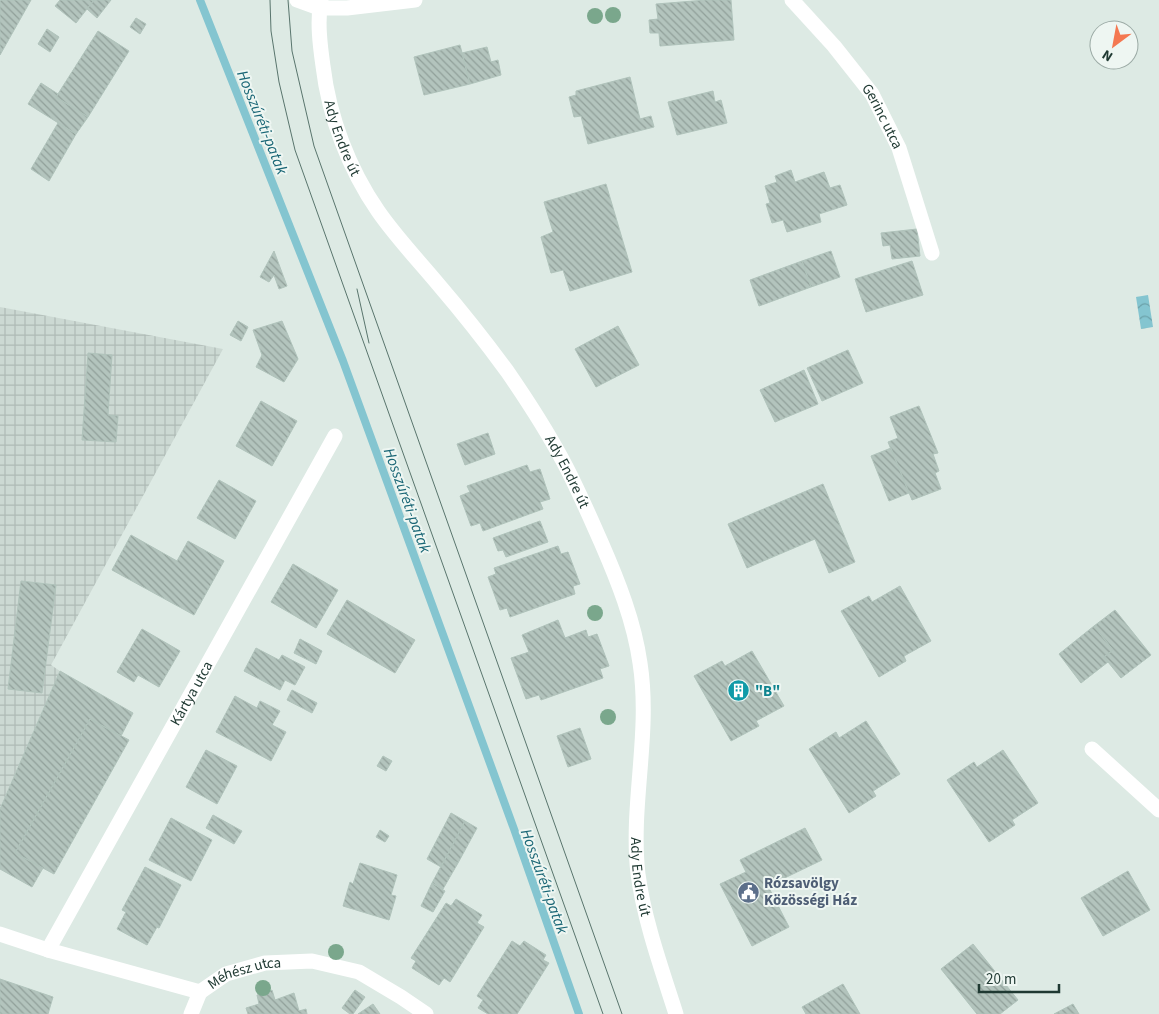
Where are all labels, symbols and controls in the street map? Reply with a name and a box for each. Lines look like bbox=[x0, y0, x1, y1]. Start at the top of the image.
north arrow bbox=[1089, 20, 1139, 70]
text: N bbox=[1098, 44, 1117, 66]
water label: Hosszúréti-patak bbox=[231, 67, 293, 178]
street label: Gerinc utca bbox=[857, 79, 908, 153]
street label: Ady Endre út bbox=[318, 98, 365, 180]
street label: Ady Endre út bbox=[540, 431, 595, 512]
water label: Hosszúréti-patak bbox=[378, 445, 436, 556]
street label: Kártya utca bbox=[165, 657, 218, 730]
building icon: "B" bbox=[727, 679, 751, 703]
place label: "B" bbox=[755, 681, 780, 702]
water label: Hosszúréti-patak bbox=[515, 826, 573, 937]
street label: Ady Endre út bbox=[625, 837, 656, 919]
place label: Rózsavölgy Közösségi Ház bbox=[764, 873, 857, 911]
public building icon: Rózsavölgy Közösségi Ház bbox=[736, 880, 760, 904]
street label: Méhész utca bbox=[204, 952, 282, 995]
scale bar bbox=[979, 962, 1059, 994]
text: 20 m bbox=[986, 969, 1016, 990]

